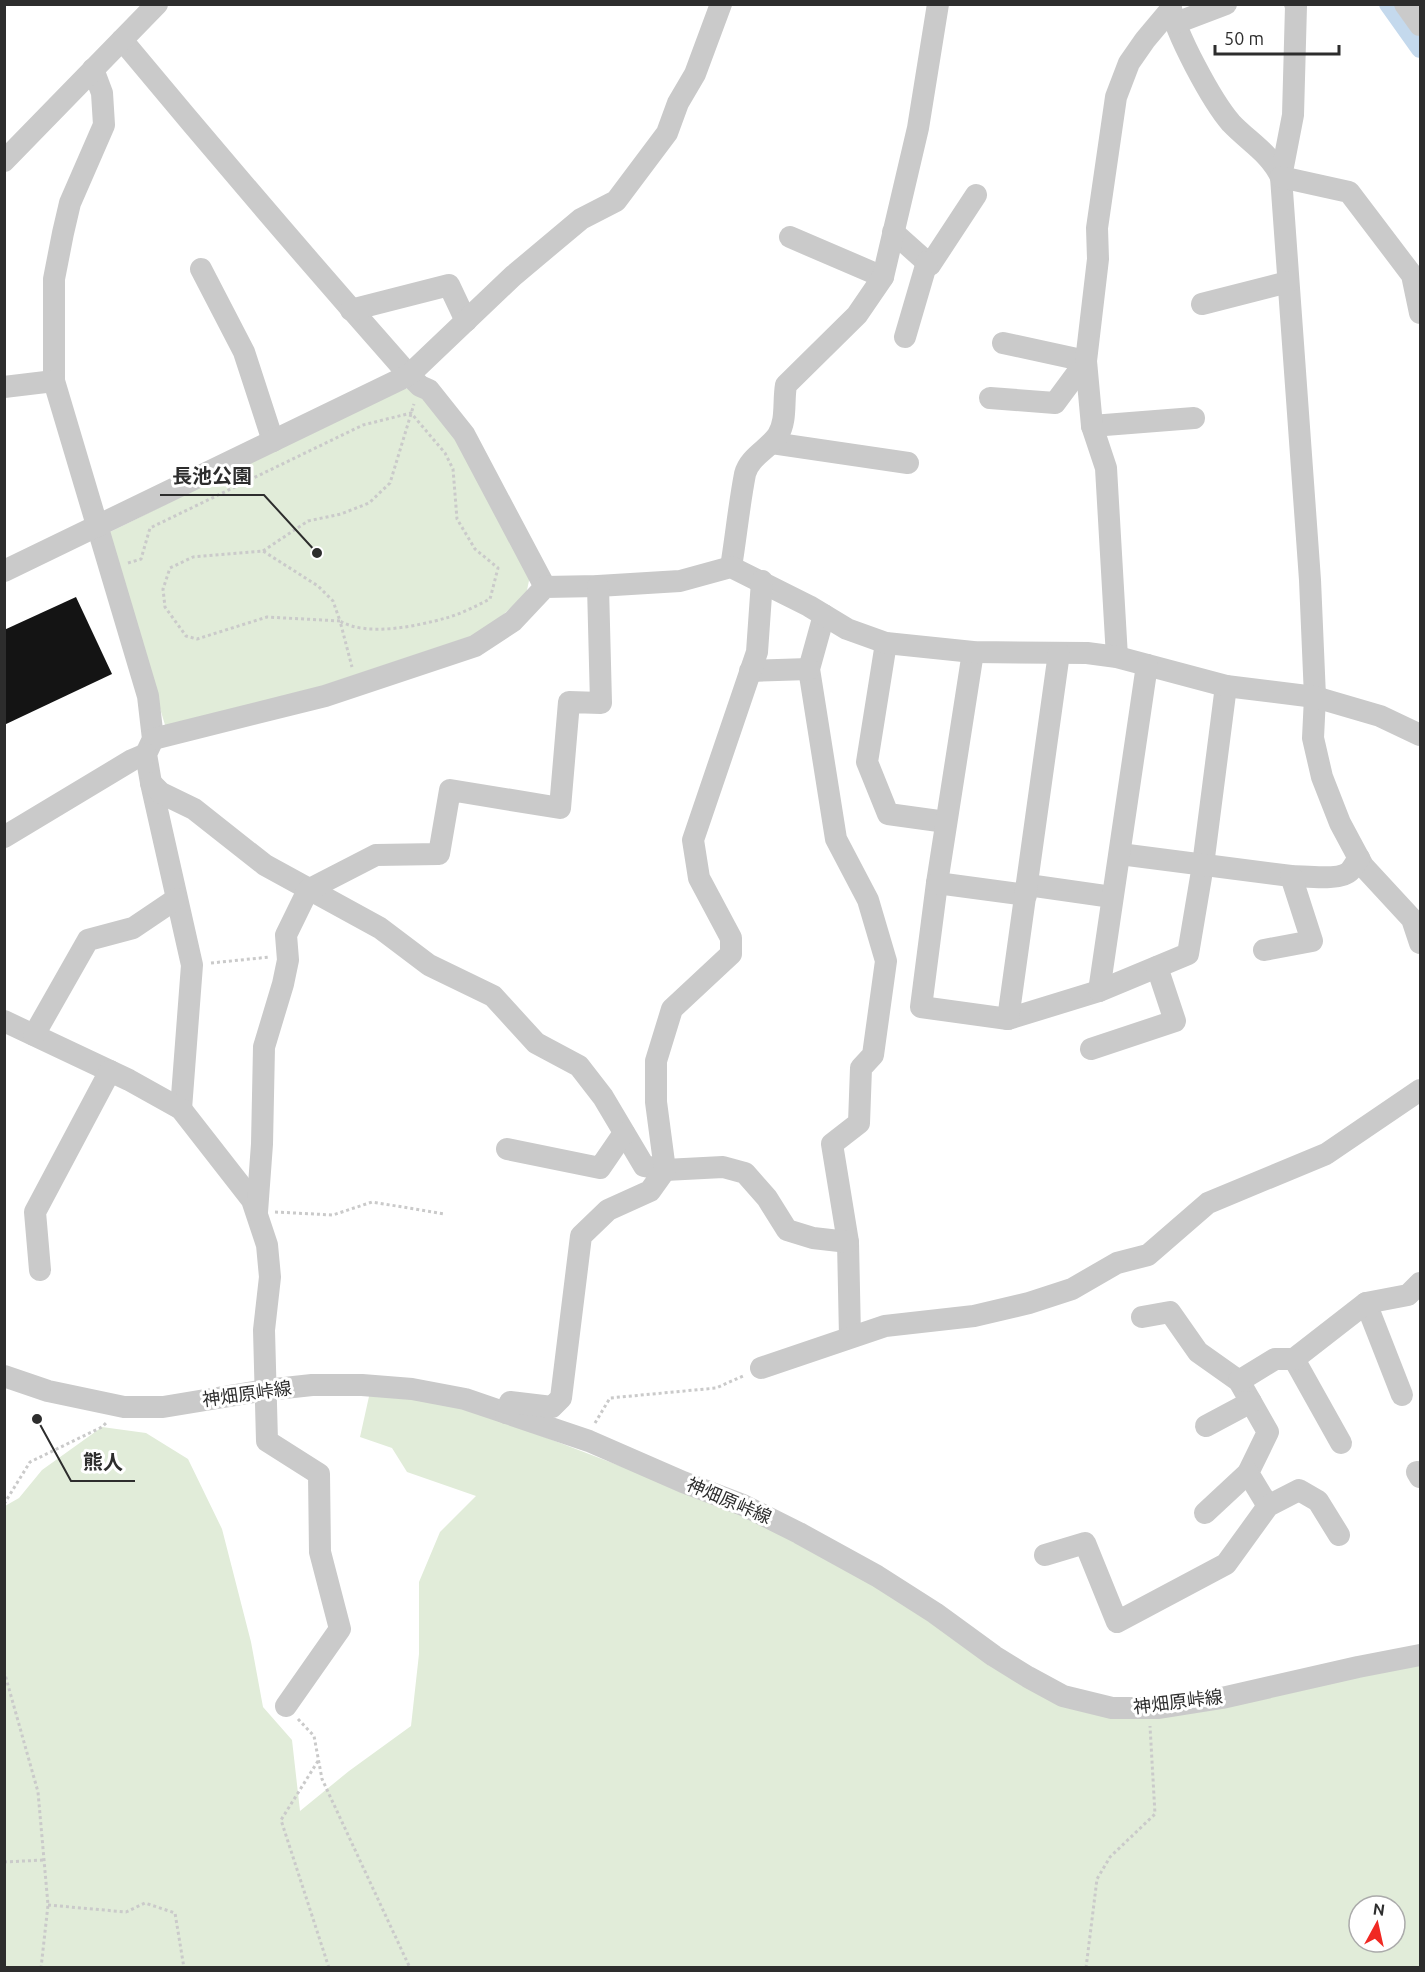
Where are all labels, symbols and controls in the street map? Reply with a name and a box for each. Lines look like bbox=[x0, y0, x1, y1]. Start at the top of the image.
scale bar bbox=[1215, 18, 1340, 56]
text: 50 m bbox=[1224, 28, 1264, 48]
callout: 長池公園 bbox=[160, 457, 264, 495]
text: 長池公園 bbox=[172, 464, 252, 487]
street label: 神畑原峠線 bbox=[201, 1377, 293, 1409]
callout: 熊人 bbox=[71, 1443, 135, 1481]
text: 熊人 bbox=[83, 1450, 123, 1473]
street label: 神畑原峠線 bbox=[684, 1473, 775, 1527]
street label: 神畑原峠線 bbox=[1132, 1686, 1224, 1716]
north arrow bbox=[1347, 1894, 1407, 1954]
text: N bbox=[1372, 1899, 1386, 1919]

